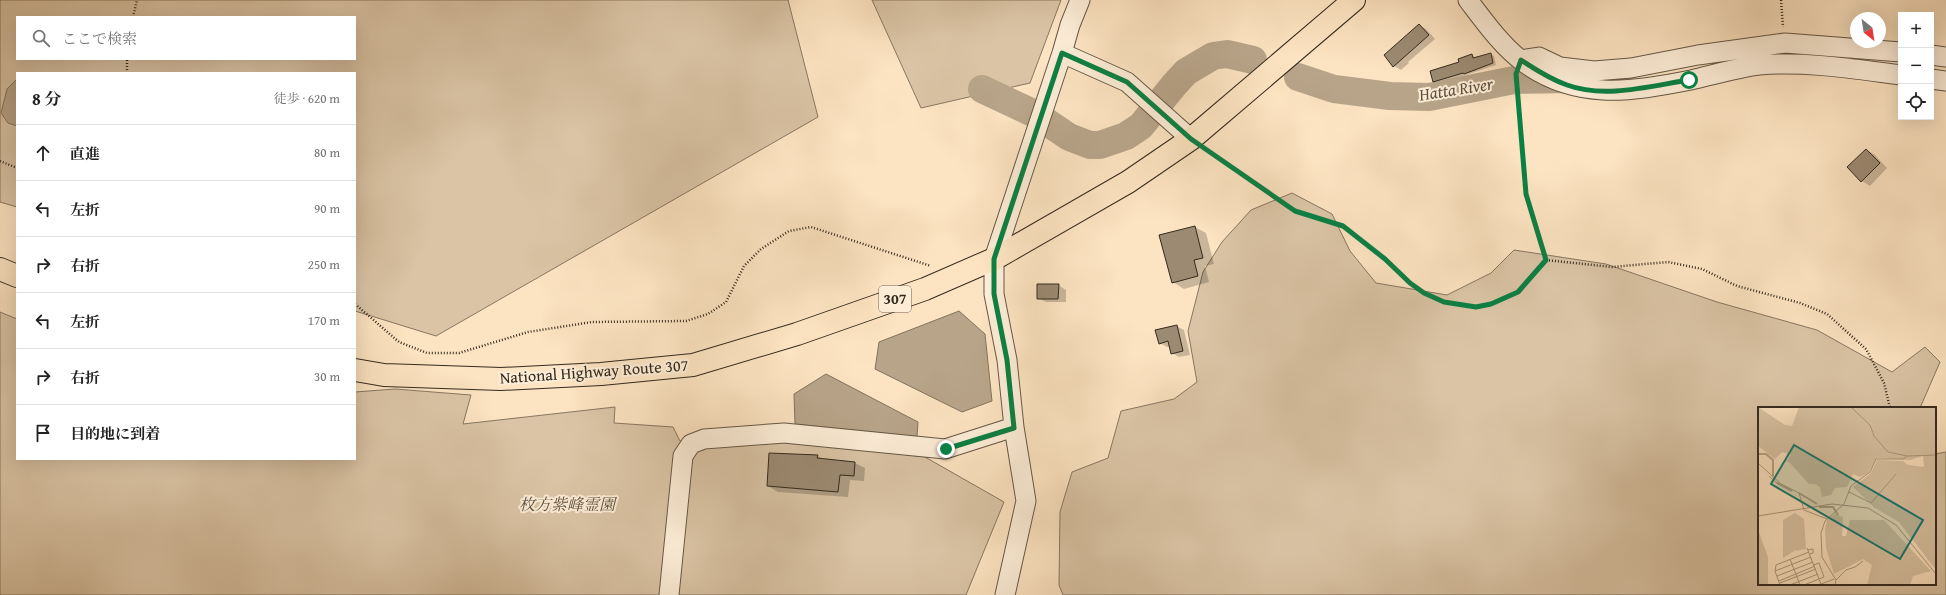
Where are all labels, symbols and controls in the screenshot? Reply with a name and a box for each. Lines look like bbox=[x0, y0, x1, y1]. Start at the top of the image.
north arrow bbox=[1850, 12, 1886, 48]
map controls bbox=[1898, 12, 1934, 120]
button: + bbox=[1898, 12, 1934, 48]
search box bbox=[16, 16, 356, 60]
icon: search bbox=[30, 27, 52, 49]
text: ここで検索 bbox=[62, 28, 137, 49]
button: − bbox=[1898, 48, 1934, 84]
water label: Hatta River bbox=[1416, 70, 1495, 107]
route start bbox=[1680, 71, 1698, 89]
button: locate bbox=[1898, 84, 1934, 120]
text: 8 分 bbox=[32, 86, 62, 111]
text: 徒歩 · 620 m bbox=[274, 89, 340, 108]
icon: ahead bbox=[32, 142, 54, 164]
text: 直進 bbox=[70, 143, 100, 164]
text: 80 m bbox=[314, 143, 340, 162]
icon: left bbox=[32, 198, 54, 220]
text: 左折 bbox=[70, 199, 100, 220]
text: 90 m bbox=[314, 199, 340, 218]
icon: right bbox=[32, 254, 54, 276]
text: 右折 bbox=[70, 255, 100, 276]
text: 250 m bbox=[308, 255, 340, 274]
road number: 307 bbox=[879, 286, 911, 312]
icon: left bbox=[32, 310, 54, 332]
text: 左折 bbox=[70, 311, 100, 332]
text: 170 m bbox=[308, 311, 340, 330]
street label: National Highway Route 307 bbox=[499, 352, 689, 390]
icon: right bbox=[32, 366, 54, 388]
text: 右折 bbox=[70, 367, 100, 388]
text: 30 m bbox=[314, 367, 340, 386]
inset map bbox=[1758, 407, 1936, 585]
icon: arrive bbox=[32, 422, 54, 444]
text: 目的地に到着 bbox=[70, 423, 160, 444]
route end bbox=[937, 440, 955, 458]
park label: 枚方紫峰霊園 bbox=[519, 492, 618, 516]

